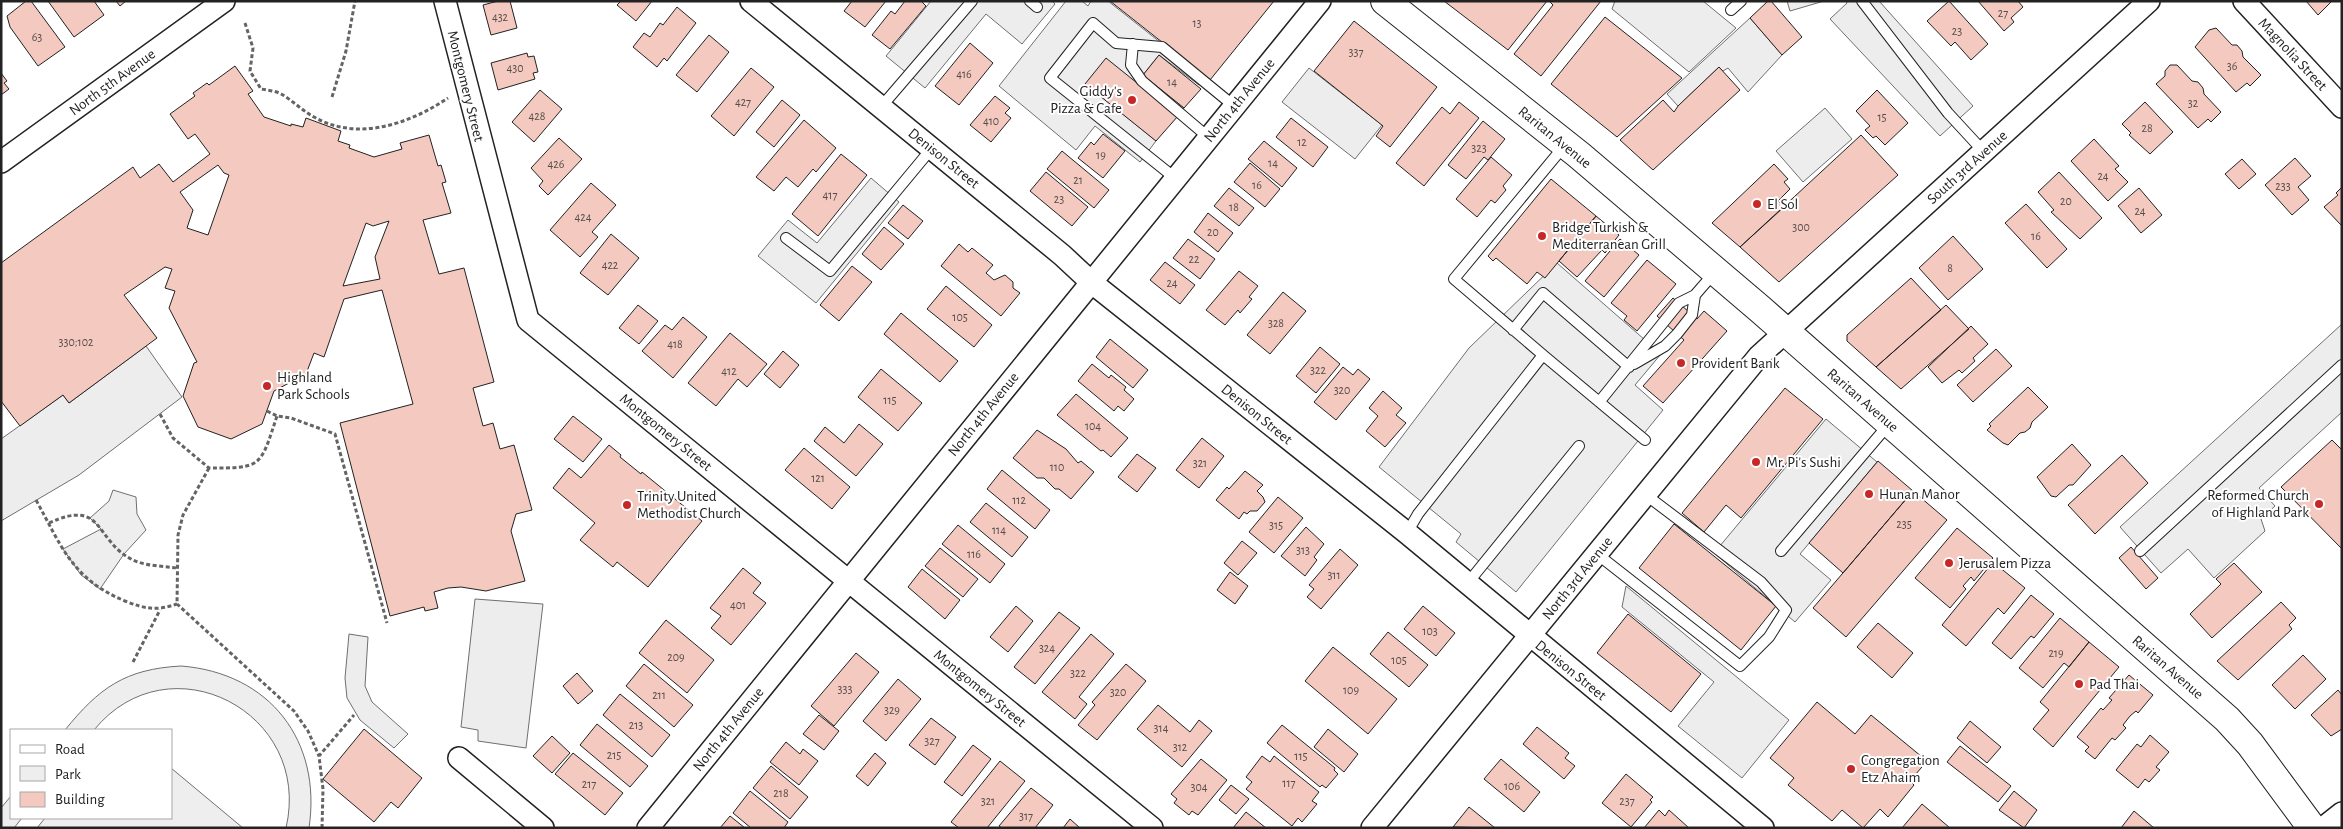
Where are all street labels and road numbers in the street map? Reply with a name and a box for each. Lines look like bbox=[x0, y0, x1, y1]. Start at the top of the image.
street label: Magnolia Street bbox=[2255, 15, 2330, 94]
street label: Montgomery Street bbox=[444, 29, 487, 143]
street label: North 5th Avenue bbox=[67, 46, 158, 118]
street label: North 4th Avenue bbox=[1201, 55, 1278, 145]
street label: Raritan Avenue bbox=[1515, 104, 1594, 171]
street label: Denison Street bbox=[905, 125, 982, 191]
street label: South 3rd Avenue bbox=[1924, 128, 2010, 207]
street label: Raritan Avenue bbox=[1824, 366, 1901, 435]
street label: North 4th Avenue bbox=[945, 369, 1022, 459]
street label: Denison Street bbox=[1218, 381, 1295, 447]
street label: Montgomery Street bbox=[617, 391, 715, 474]
street label: North 3rd Avenue bbox=[1539, 534, 1615, 623]
street label: Raritan Avenue bbox=[2129, 633, 2206, 702]
street label: Denison Street bbox=[1532, 637, 1609, 703]
street label: Montgomery Street bbox=[931, 647, 1029, 730]
street label: North 4th Avenue bbox=[690, 684, 767, 774]

